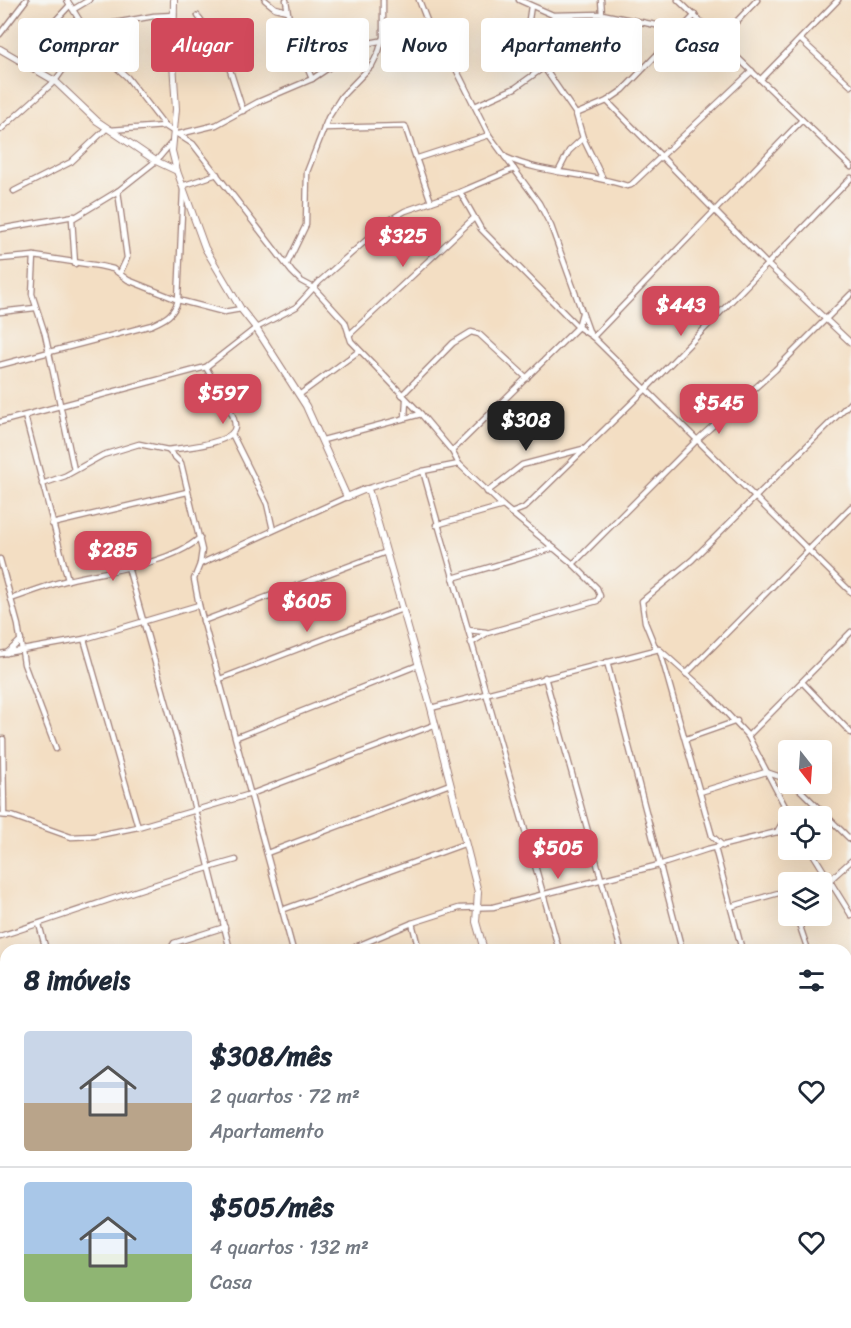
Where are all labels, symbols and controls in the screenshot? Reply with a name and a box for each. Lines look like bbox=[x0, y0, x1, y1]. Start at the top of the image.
chip: Comprar bbox=[18, 18, 139, 72]
chip: Alugar bbox=[151, 18, 254, 72]
chip: Filtros bbox=[266, 18, 369, 72]
chip: Novo bbox=[381, 18, 469, 72]
chip: Apartamento bbox=[481, 18, 642, 72]
chip: Casa bbox=[654, 18, 740, 72]
pin: $325 bbox=[367, 217, 439, 268]
text: $325 bbox=[379, 219, 427, 254]
pin: $443 bbox=[645, 286, 717, 337]
text: $443 bbox=[656, 288, 706, 323]
pin: $597 bbox=[187, 374, 259, 425]
text: $597 bbox=[198, 376, 248, 411]
pin: $545 bbox=[683, 384, 755, 435]
text: $545 bbox=[694, 386, 744, 421]
pin: $308 bbox=[490, 401, 562, 452]
text: $308 bbox=[501, 403, 551, 438]
pin: $285 bbox=[77, 531, 149, 582]
text: $285 bbox=[88, 533, 138, 568]
pin: $605 bbox=[271, 582, 343, 633]
text: $605 bbox=[282, 584, 332, 619]
north arrow bbox=[778, 740, 832, 794]
map controls bbox=[778, 740, 832, 926]
button: locate bbox=[778, 806, 832, 860]
pin: $505 bbox=[522, 829, 594, 880]
text: $505 bbox=[533, 831, 583, 866]
button: layers bbox=[778, 872, 832, 926]
text: 8 imóveis bbox=[24, 957, 130, 1003]
icon: filters bbox=[795, 964, 828, 997]
text: $308/mês bbox=[210, 1033, 332, 1079]
icon: home bbox=[72, 1055, 144, 1127]
icon: heart bbox=[795, 1075, 828, 1108]
text: 2 quartos · 72 m² bbox=[210, 1079, 360, 1114]
text: Apartamento bbox=[210, 1114, 324, 1149]
text: $505/mês bbox=[210, 1184, 334, 1230]
icon: home bbox=[72, 1206, 144, 1278]
icon: heart bbox=[795, 1226, 828, 1259]
text: 4 quartos · 132 m² bbox=[210, 1230, 369, 1265]
text: Casa bbox=[210, 1265, 252, 1300]

